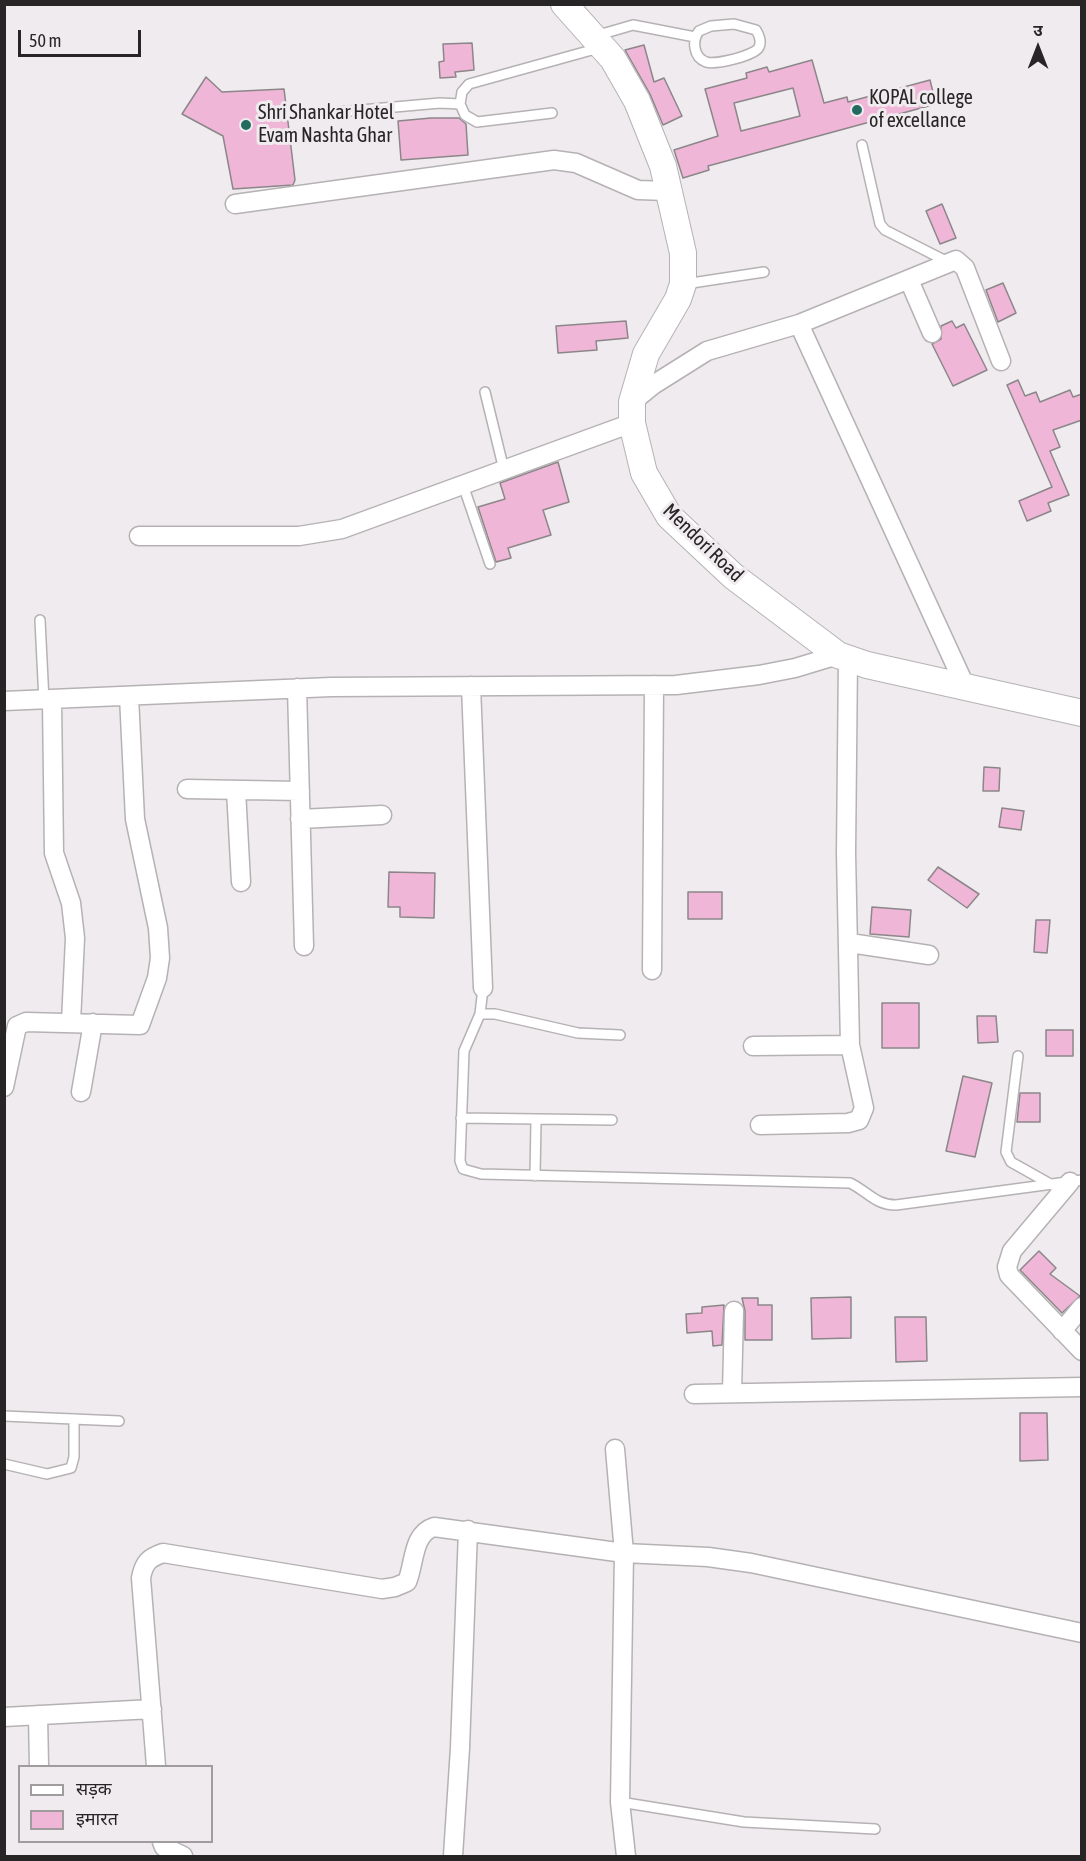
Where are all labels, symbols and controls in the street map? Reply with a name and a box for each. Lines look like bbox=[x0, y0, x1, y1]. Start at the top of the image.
scale bar bbox=[21, 18, 144, 56]
north arrow bbox=[1008, 18, 1068, 78]
text: उ bbox=[1033, 21, 1043, 39]
text: 50 m bbox=[29, 30, 61, 51]
place label: KOPAL college of excellance bbox=[869, 86, 973, 133]
place label: Shri Shankar Hotel Evam Nashta Ghar bbox=[258, 101, 394, 148]
marker: KOPAL college of excellance bbox=[850, 103, 864, 117]
marker: Shri Shankar Hotel Evam Nashta Ghar bbox=[239, 118, 253, 132]
street label: Mendori Road bbox=[658, 499, 748, 587]
legend bbox=[18, 1765, 213, 1843]
text: सड़क bbox=[76, 1778, 112, 1799]
text: इमारत bbox=[76, 1808, 118, 1829]

